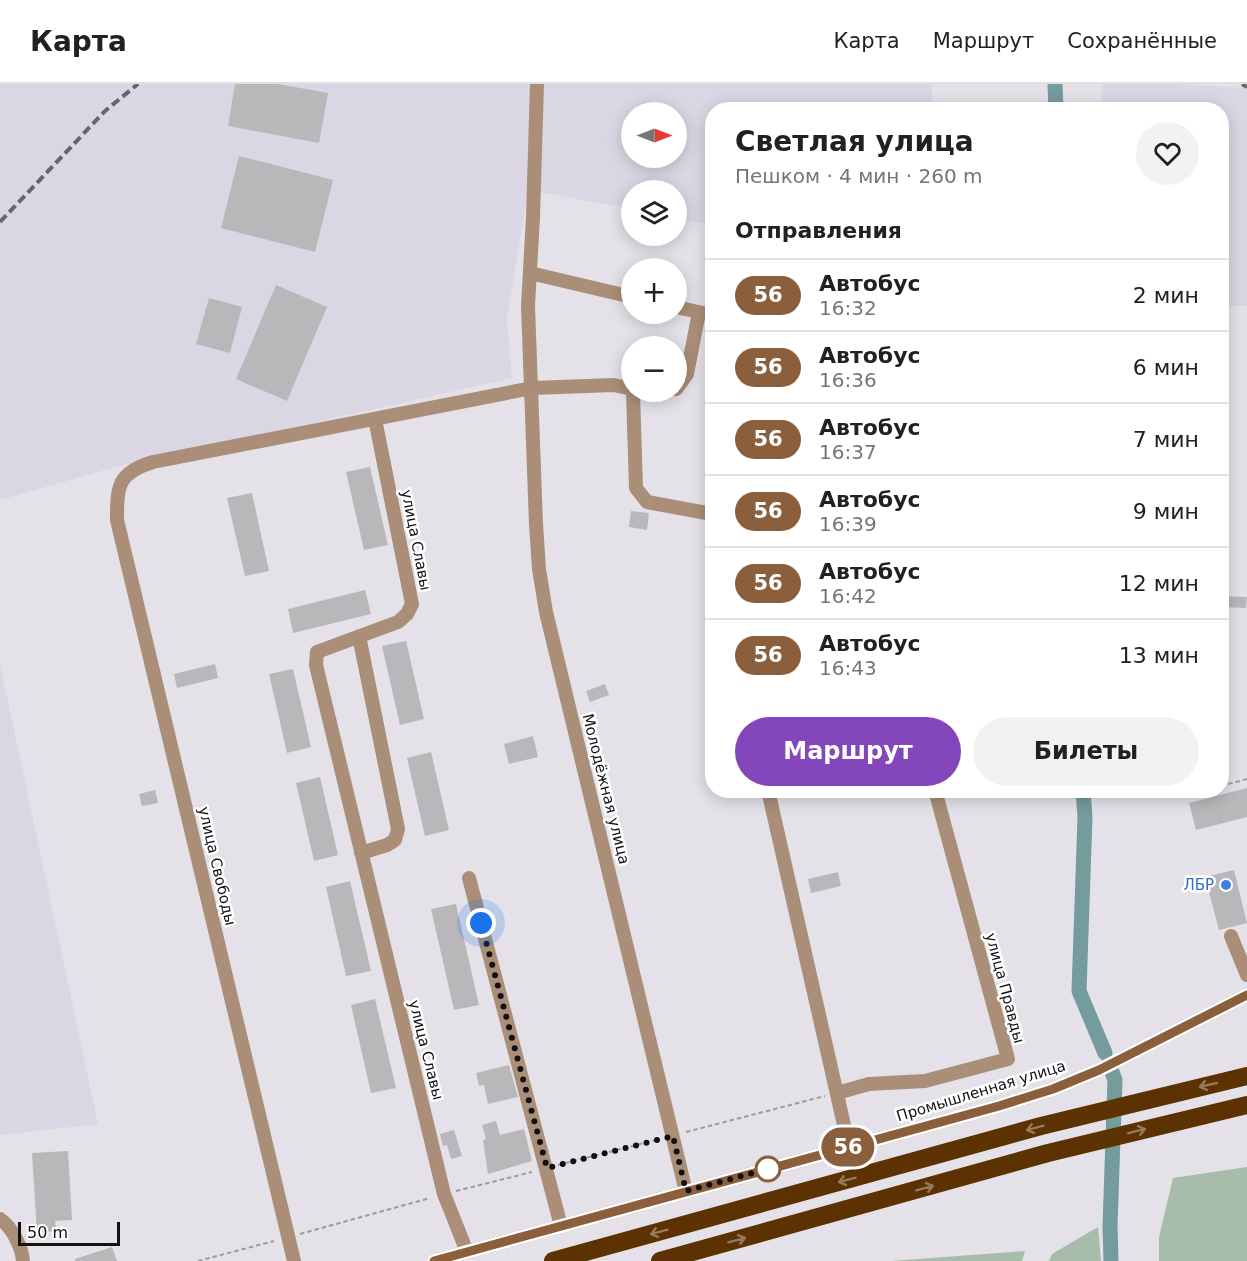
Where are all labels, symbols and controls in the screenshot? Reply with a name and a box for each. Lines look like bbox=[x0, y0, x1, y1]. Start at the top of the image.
text: Карта bbox=[30, 25, 127, 58]
text: Карта bbox=[834, 29, 900, 53]
text: Маршрут bbox=[933, 29, 1034, 53]
text: Сохранённые bbox=[1067, 29, 1217, 53]
north arrow bbox=[621, 102, 687, 168]
map controls bbox=[621, 102, 687, 402]
button: heart bbox=[1136, 122, 1199, 185]
text: Светлая улица bbox=[735, 125, 974, 158]
text: Пешком · 4 мин · 260 m bbox=[735, 164, 982, 188]
button: layers bbox=[621, 180, 687, 246]
text: Отправления bbox=[735, 218, 902, 243]
button: + bbox=[621, 258, 687, 324]
text: Автобус bbox=[819, 271, 921, 296]
text: 56 bbox=[753, 283, 783, 307]
text: 2 мин bbox=[1133, 283, 1199, 308]
text: 16:32 bbox=[819, 296, 877, 320]
button: − bbox=[621, 336, 687, 402]
text: Автобус bbox=[819, 343, 921, 368]
text: 56 bbox=[753, 355, 783, 379]
text: 6 мин bbox=[1133, 355, 1199, 380]
text: 16:36 bbox=[819, 368, 877, 392]
text: Автобус bbox=[819, 415, 921, 440]
text: 56 bbox=[753, 427, 783, 451]
text: 7 мин bbox=[1133, 427, 1199, 452]
text: 16:37 bbox=[819, 440, 877, 464]
text: Автобус bbox=[819, 487, 921, 512]
street label: улица Славы bbox=[397, 488, 435, 592]
text: 56 bbox=[753, 499, 783, 523]
text: 9 мин bbox=[1133, 499, 1199, 524]
text: 16:39 bbox=[819, 512, 877, 536]
text: Автобус bbox=[819, 559, 921, 584]
text: 56 bbox=[753, 571, 783, 595]
text: 12 мин bbox=[1119, 571, 1199, 596]
text: 16:42 bbox=[819, 584, 877, 608]
text: Автобус bbox=[819, 631, 921, 656]
text: 56 bbox=[753, 643, 783, 667]
text: 13 мин bbox=[1119, 643, 1199, 668]
text: 16:43 bbox=[819, 656, 877, 680]
street label: Молодёжная улица bbox=[579, 712, 633, 866]
button: Маршрут bbox=[735, 717, 961, 786]
button: Билеты bbox=[973, 717, 1199, 786]
street label: улица Свободы bbox=[195, 805, 239, 927]
place label: ЛБР bbox=[1183, 876, 1214, 894]
marker: ЛБР bbox=[1219, 878, 1233, 892]
your location bbox=[466, 908, 496, 938]
street label: улица Правды bbox=[982, 931, 1028, 1045]
street label: улица Славы bbox=[405, 998, 447, 1102]
street label: Промышленная улица bbox=[894, 1057, 1068, 1125]
one-way arrow bbox=[1199, 1080, 1219, 1091]
one-way arrow bbox=[1026, 1122, 1045, 1134]
one-way arrow bbox=[1128, 1125, 1147, 1137]
line badge: 56 bbox=[821, 1128, 875, 1166]
text: 56 bbox=[833, 1135, 863, 1159]
unlabelled marker bbox=[755, 1156, 781, 1182]
one-way arrow bbox=[838, 1174, 857, 1186]
one-way arrow bbox=[915, 1182, 934, 1193]
scale bar bbox=[18, 1219, 120, 1246]
text: 50 m bbox=[27, 1223, 68, 1242]
one-way arrow bbox=[650, 1226, 669, 1238]
one-way arrow bbox=[727, 1234, 746, 1245]

